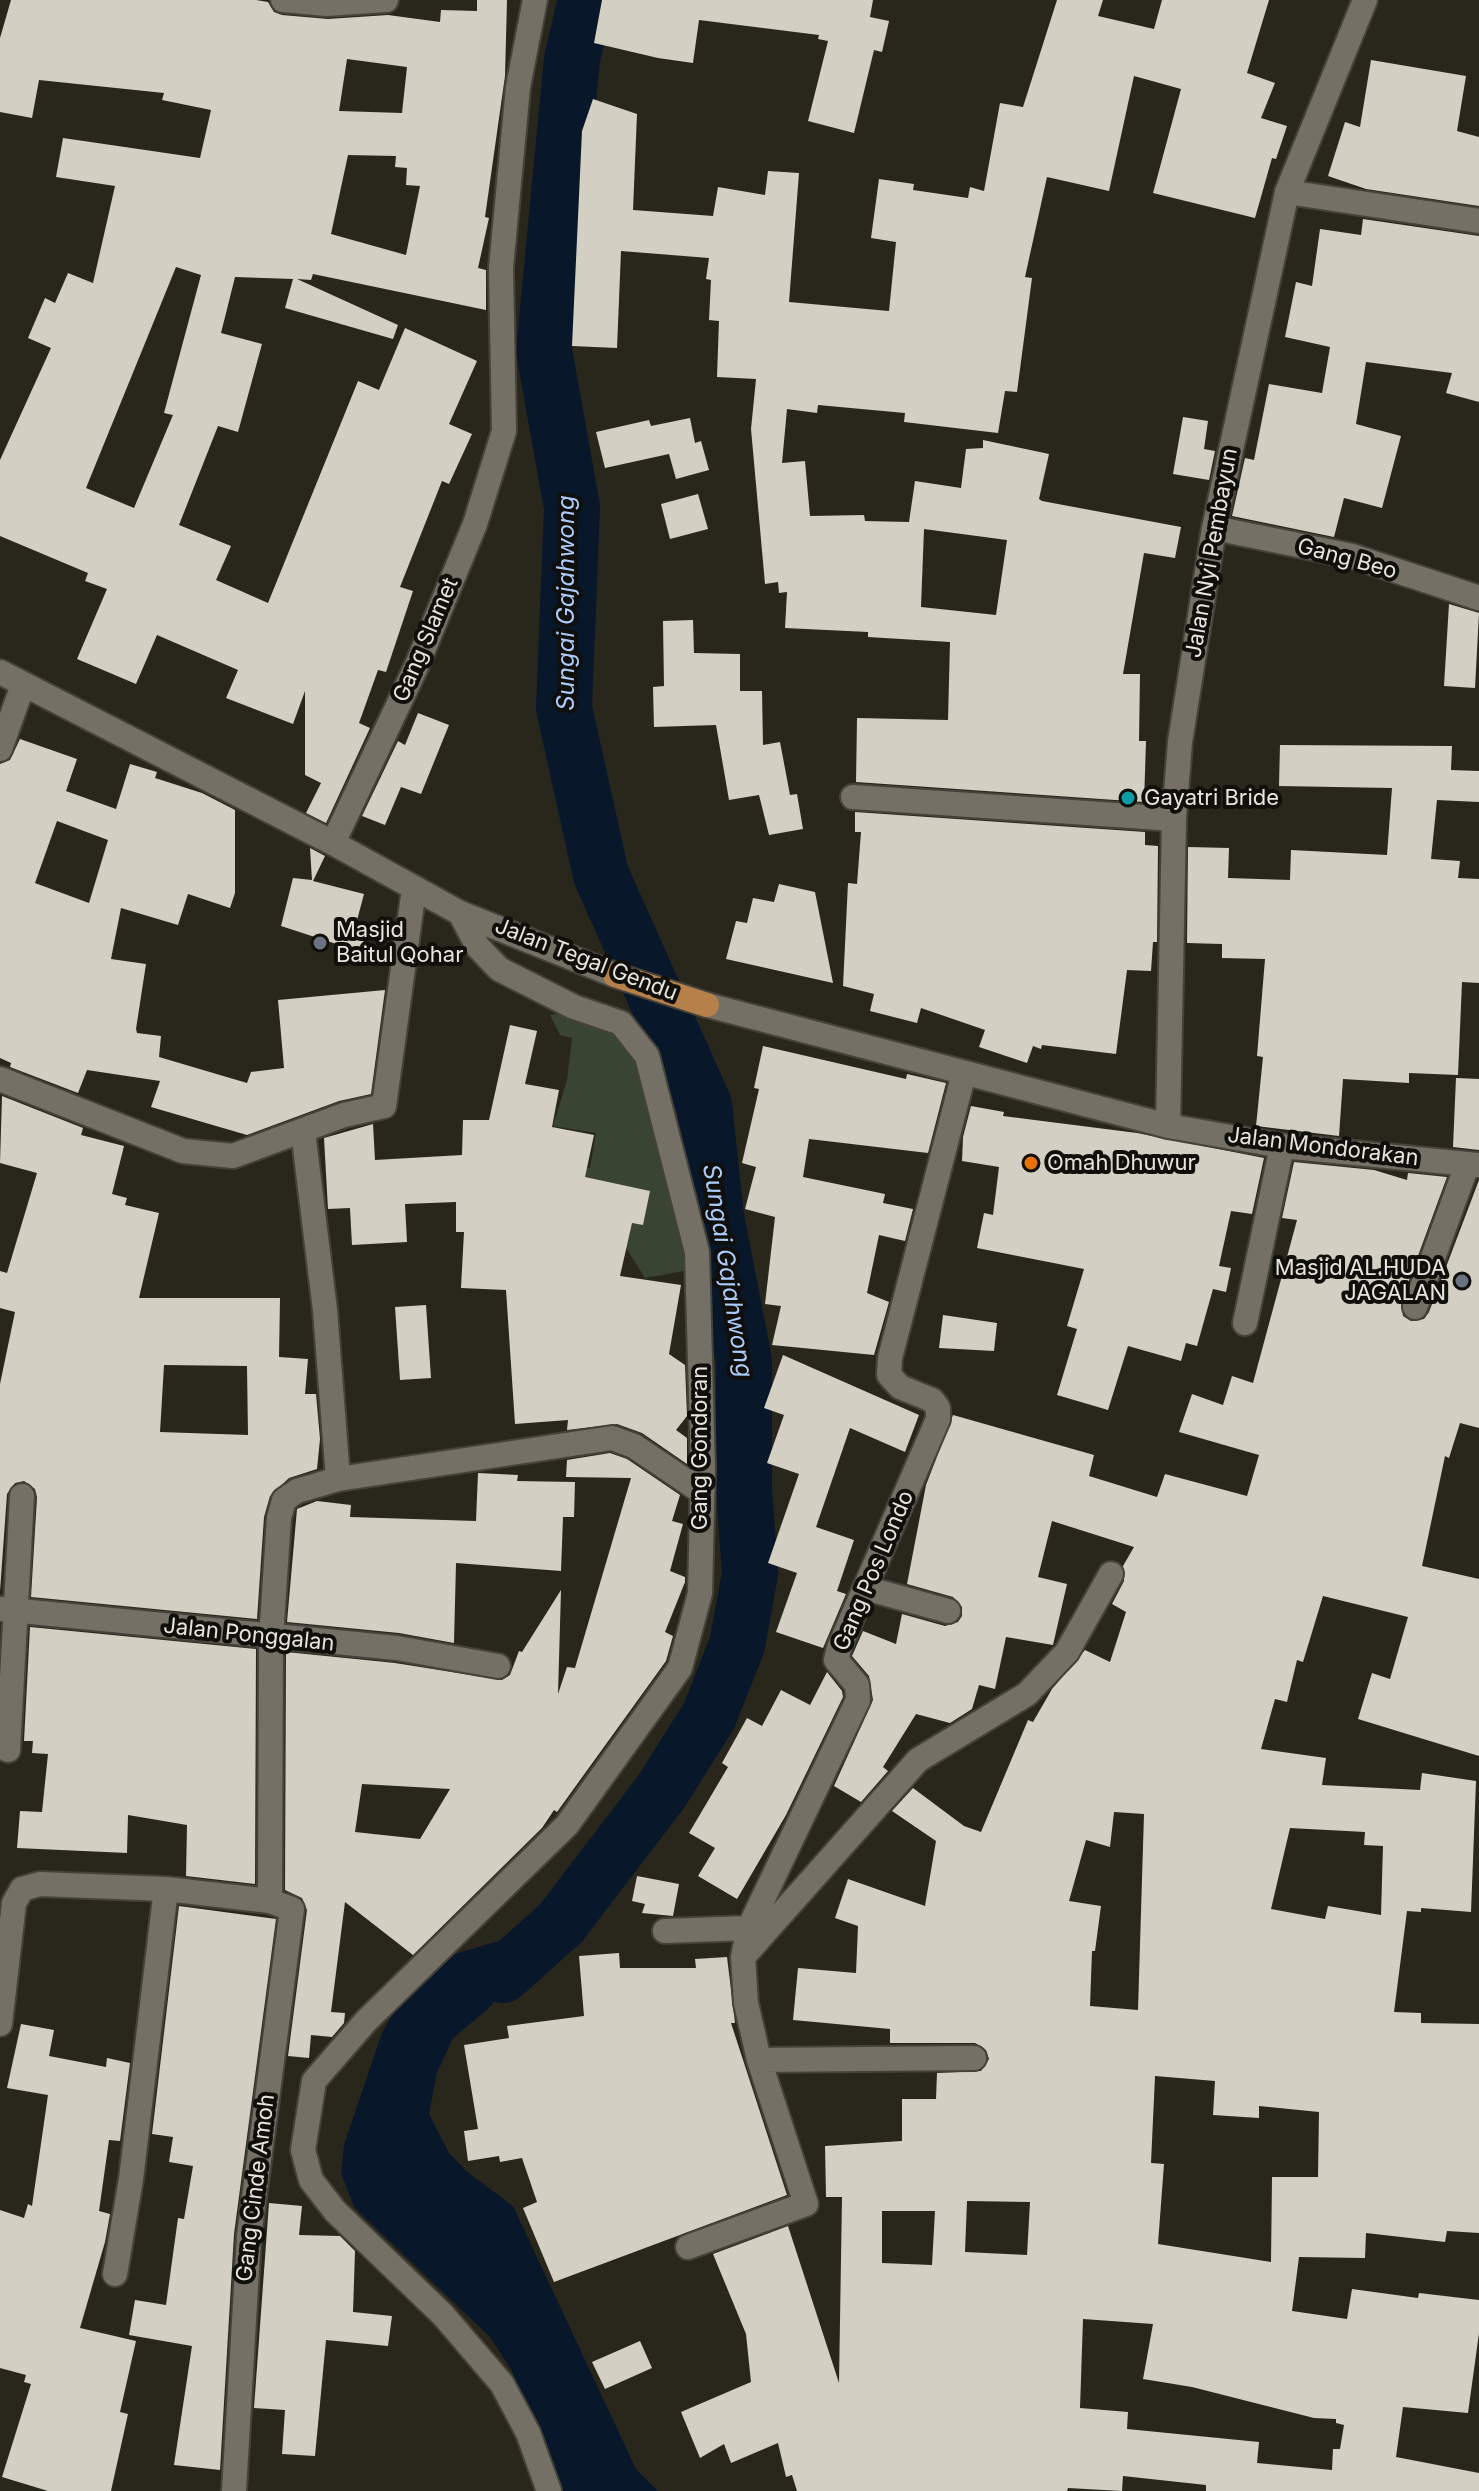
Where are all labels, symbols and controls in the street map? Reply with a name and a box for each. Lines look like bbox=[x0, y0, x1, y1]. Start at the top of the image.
street label: Jalan Nyi Pembayun bbox=[1181, 446, 1243, 660]
water label: Sungai Gajahwong bbox=[553, 495, 581, 711]
street label: Gang Beo bbox=[1294, 533, 1400, 585]
street label: Gang Slamet bbox=[388, 574, 464, 706]
place label: Gayatri Bride bbox=[1144, 785, 1279, 811]
marker: Gayatri Bride bbox=[1119, 789, 1137, 807]
street label: Jalan Tegal Gendu bbox=[491, 913, 681, 1007]
place label: Masjid Baitul Qohar bbox=[336, 917, 463, 968]
marker: Masjid Baitul Qohar bbox=[311, 934, 329, 952]
street label: Jalan Mondorakan bbox=[1226, 1122, 1420, 1172]
place label: Omah Dhuwur bbox=[1047, 1150, 1196, 1176]
marker: Omah Dhuwur bbox=[1022, 1154, 1040, 1172]
water label: Sungai Gajahwong bbox=[696, 1162, 758, 1380]
place label: Masjid AL.HUDA JAGALAN bbox=[1275, 1255, 1446, 1306]
marker: Masjid AL.HUDA JAGALAN bbox=[1453, 1272, 1471, 1290]
street label: Gang Gondoran bbox=[687, 1366, 713, 1530]
street label: Gang Pos Londo bbox=[828, 1487, 920, 1655]
street label: Jalan Ponggalan bbox=[162, 1613, 336, 1657]
street label: Gang Cinde Amoh bbox=[231, 2093, 281, 2283]

